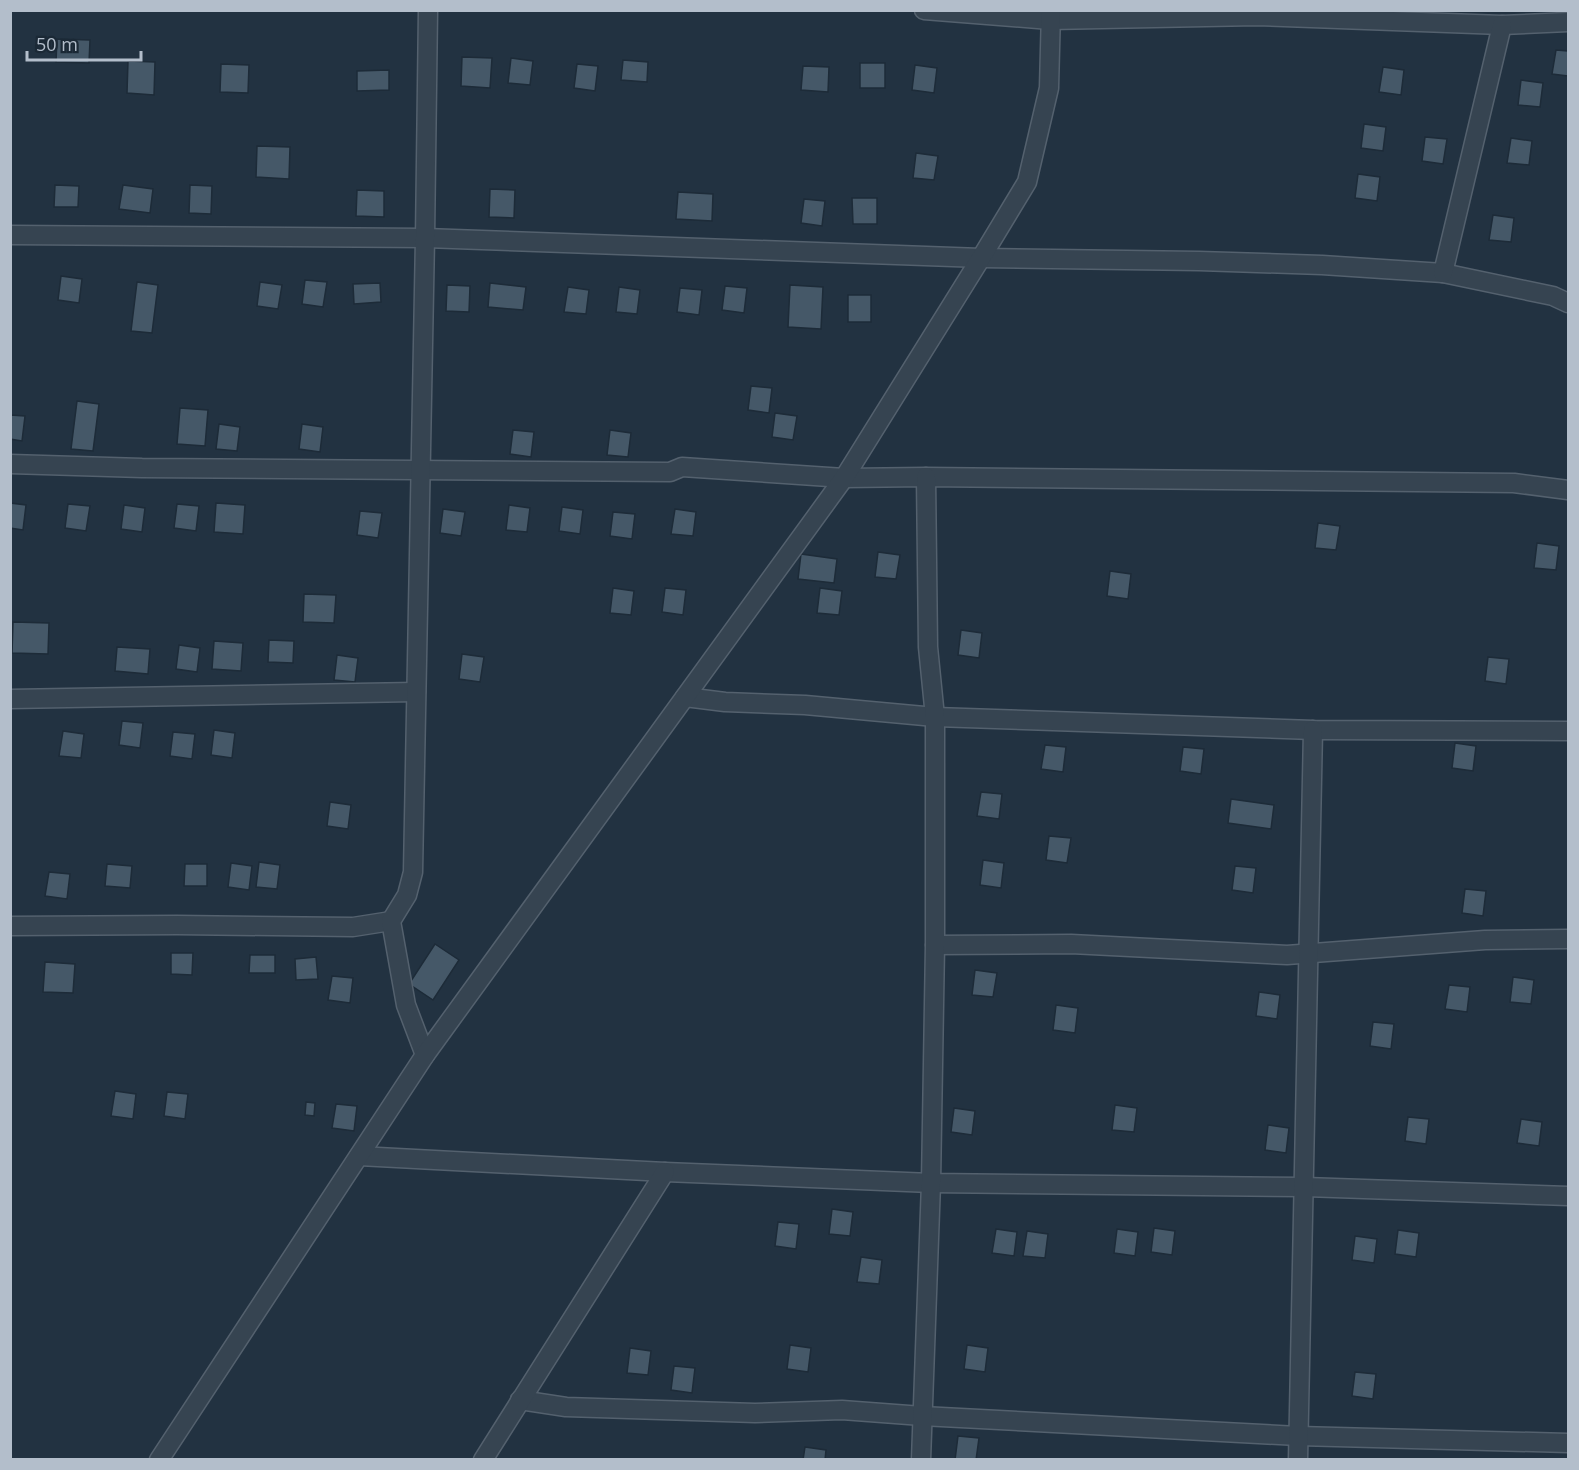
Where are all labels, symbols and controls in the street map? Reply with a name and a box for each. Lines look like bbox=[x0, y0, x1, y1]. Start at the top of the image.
scale bar bbox=[27, 24, 141, 62]
text: 50 m bbox=[36, 32, 78, 56]

